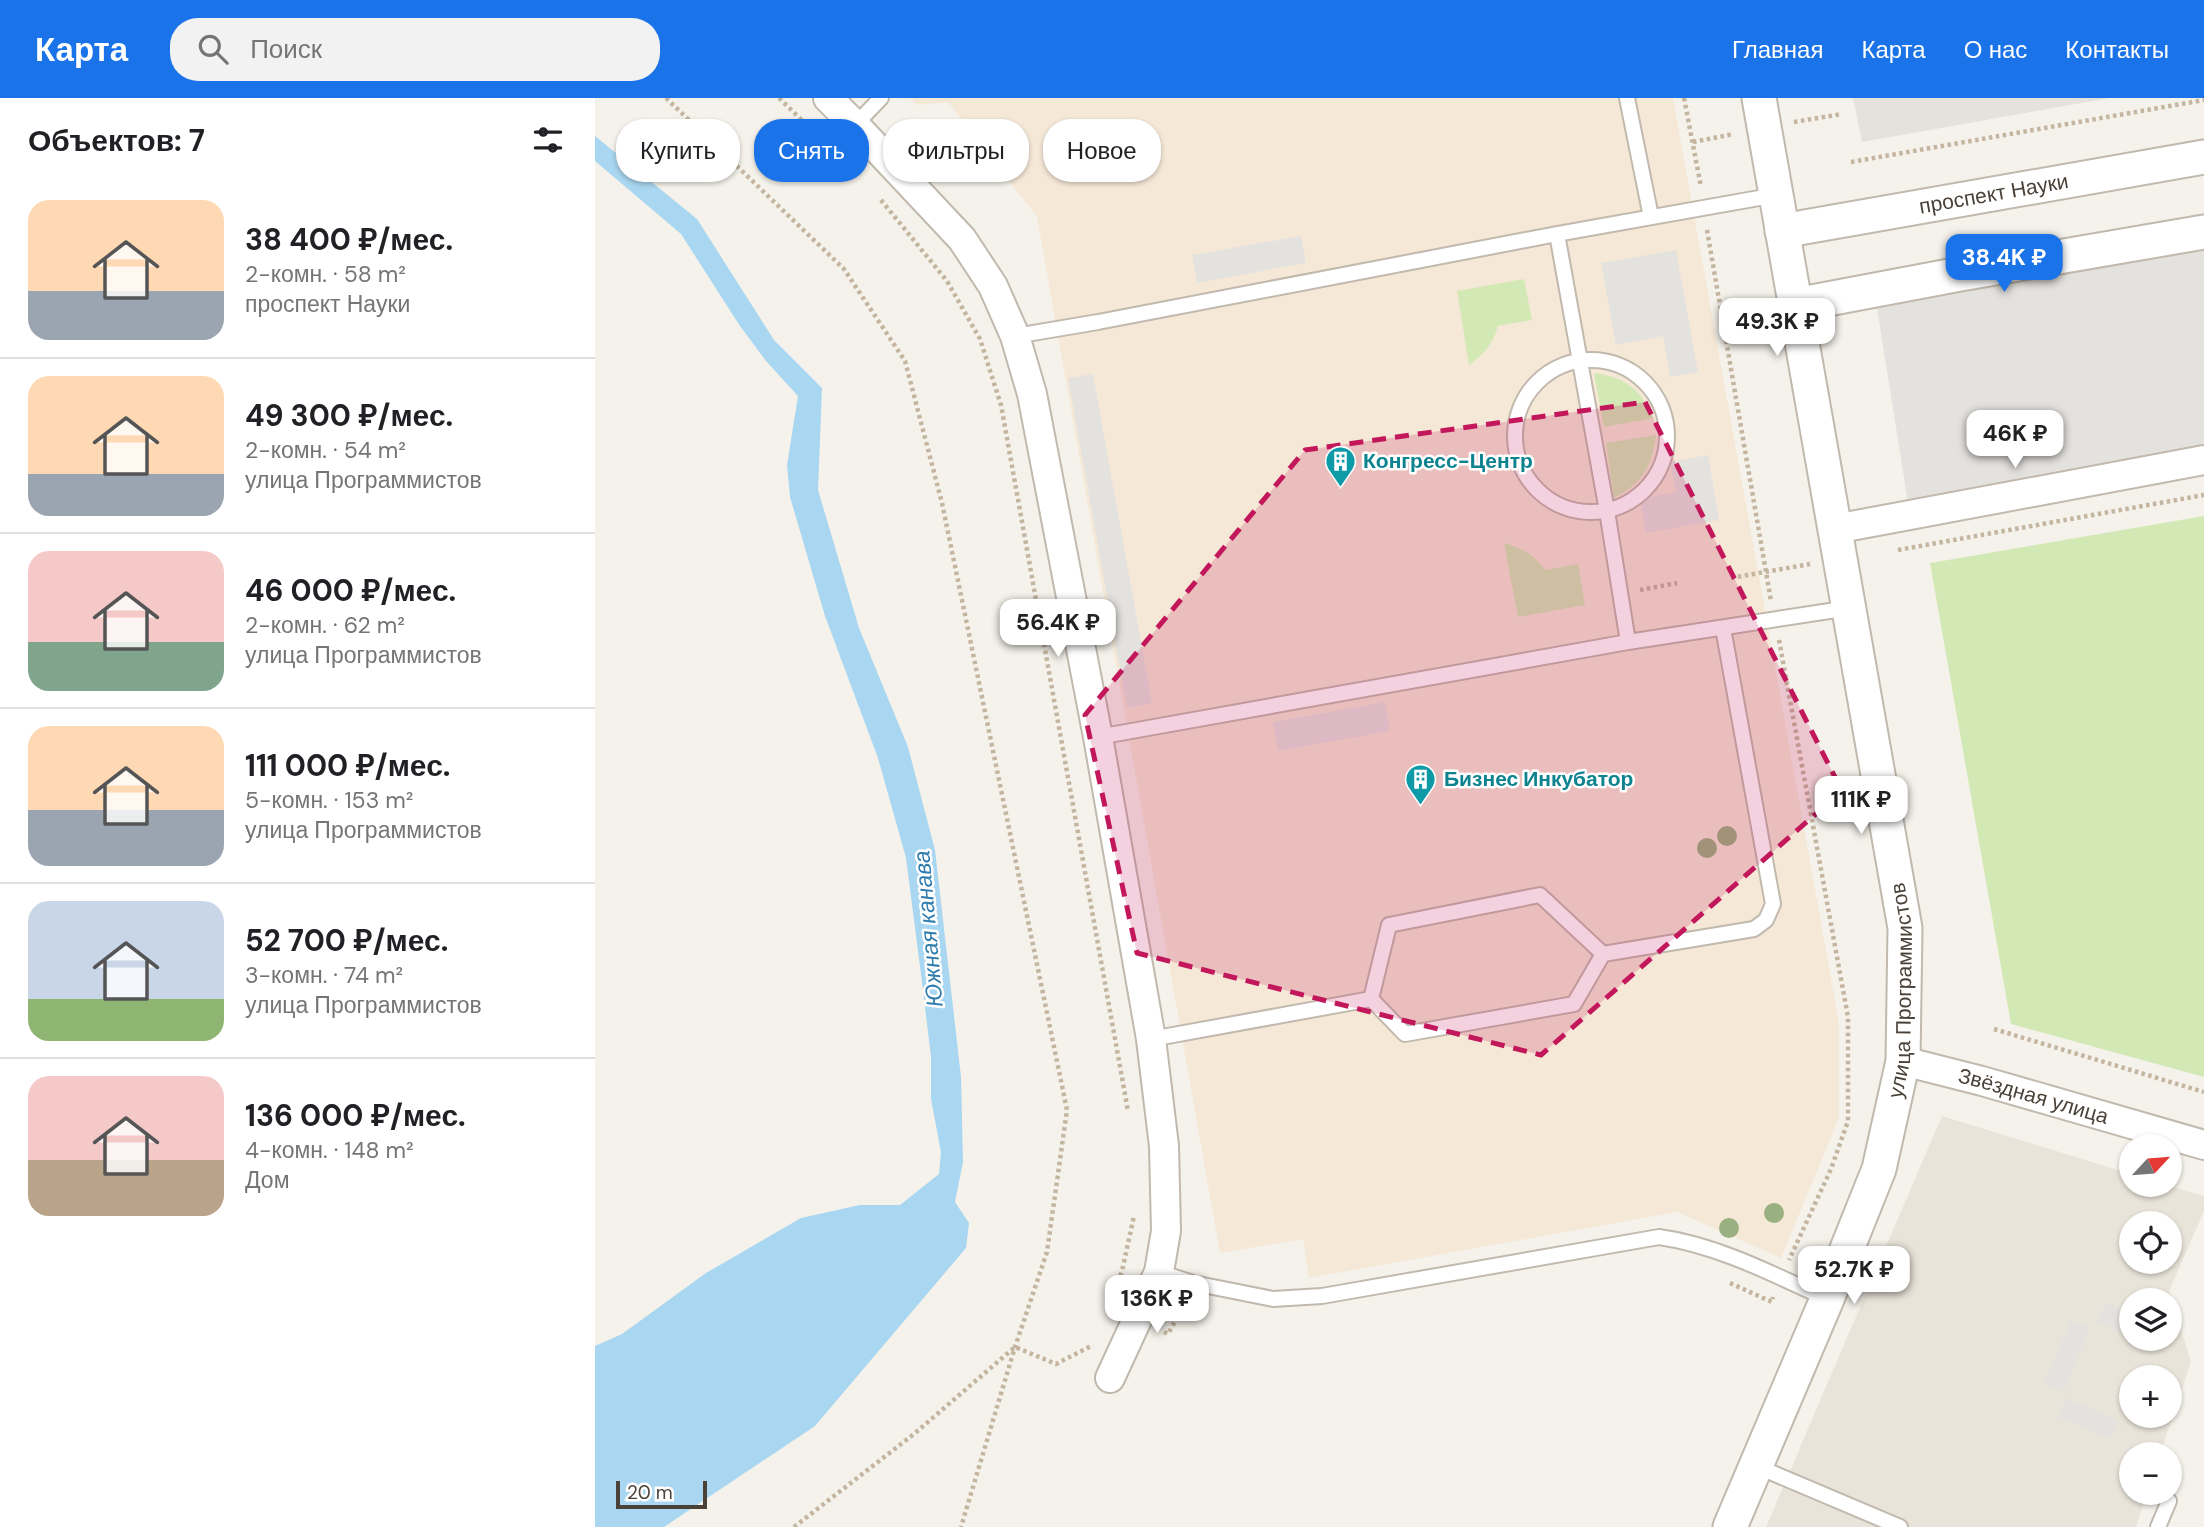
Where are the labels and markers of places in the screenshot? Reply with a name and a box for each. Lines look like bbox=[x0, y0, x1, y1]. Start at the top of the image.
pin: 38.4K ₽ bbox=[1939, 234, 2069, 294]
pin: 49.3K ₽ bbox=[1712, 299, 1842, 358]
pin: 46K ₽ bbox=[1966, 410, 2064, 470]
building icon: Конгресс-Центр bbox=[1323, 444, 1357, 488]
place label: Конгресс-Центр bbox=[1363, 447, 1533, 475]
pin: 56.4K ₽ bbox=[993, 600, 1123, 659]
building icon: Бизнес Инкубатор bbox=[1404, 762, 1438, 806]
place label: Бизнес Инкубатор bbox=[1444, 765, 1633, 793]
pin: 111K ₽ bbox=[1804, 776, 1918, 836]
pin: 52.7K ₽ bbox=[1789, 1246, 1919, 1306]
pin: 136K ₽ bbox=[1100, 1276, 1214, 1335]

